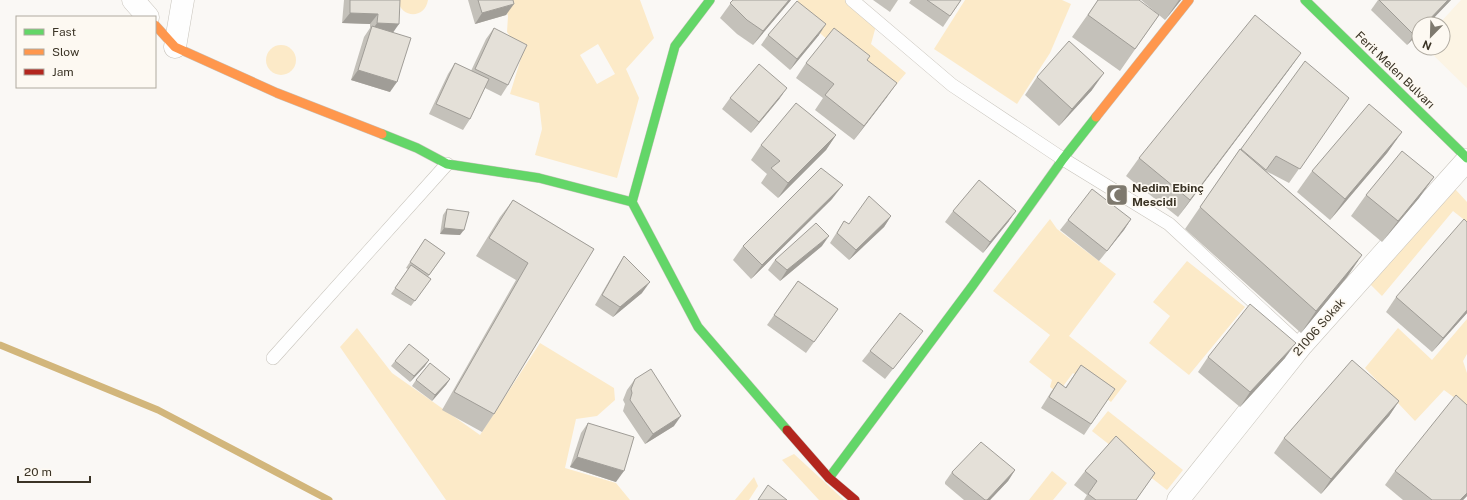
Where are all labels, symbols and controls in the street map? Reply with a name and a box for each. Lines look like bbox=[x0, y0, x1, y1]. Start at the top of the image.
legend bbox=[16, 16, 156, 88]
north arrow bbox=[1411, 16, 1451, 56]
text: Fast bbox=[52, 25, 77, 39]
street label: Ferit Melen Bulvarı bbox=[1352, 29, 1438, 111]
text: N bbox=[1421, 38, 1433, 52]
text: Slow bbox=[52, 45, 80, 59]
text: Jam bbox=[52, 65, 74, 79]
place label: Nedim Ebinç Mescidi bbox=[1132, 181, 1204, 209]
mosque icon: Nedim Ebinç Mescidi bbox=[1104, 182, 1130, 208]
street label: 21006 Sokak bbox=[1290, 295, 1348, 359]
scale bar bbox=[18, 458, 90, 484]
text: 20 m bbox=[24, 465, 52, 479]

